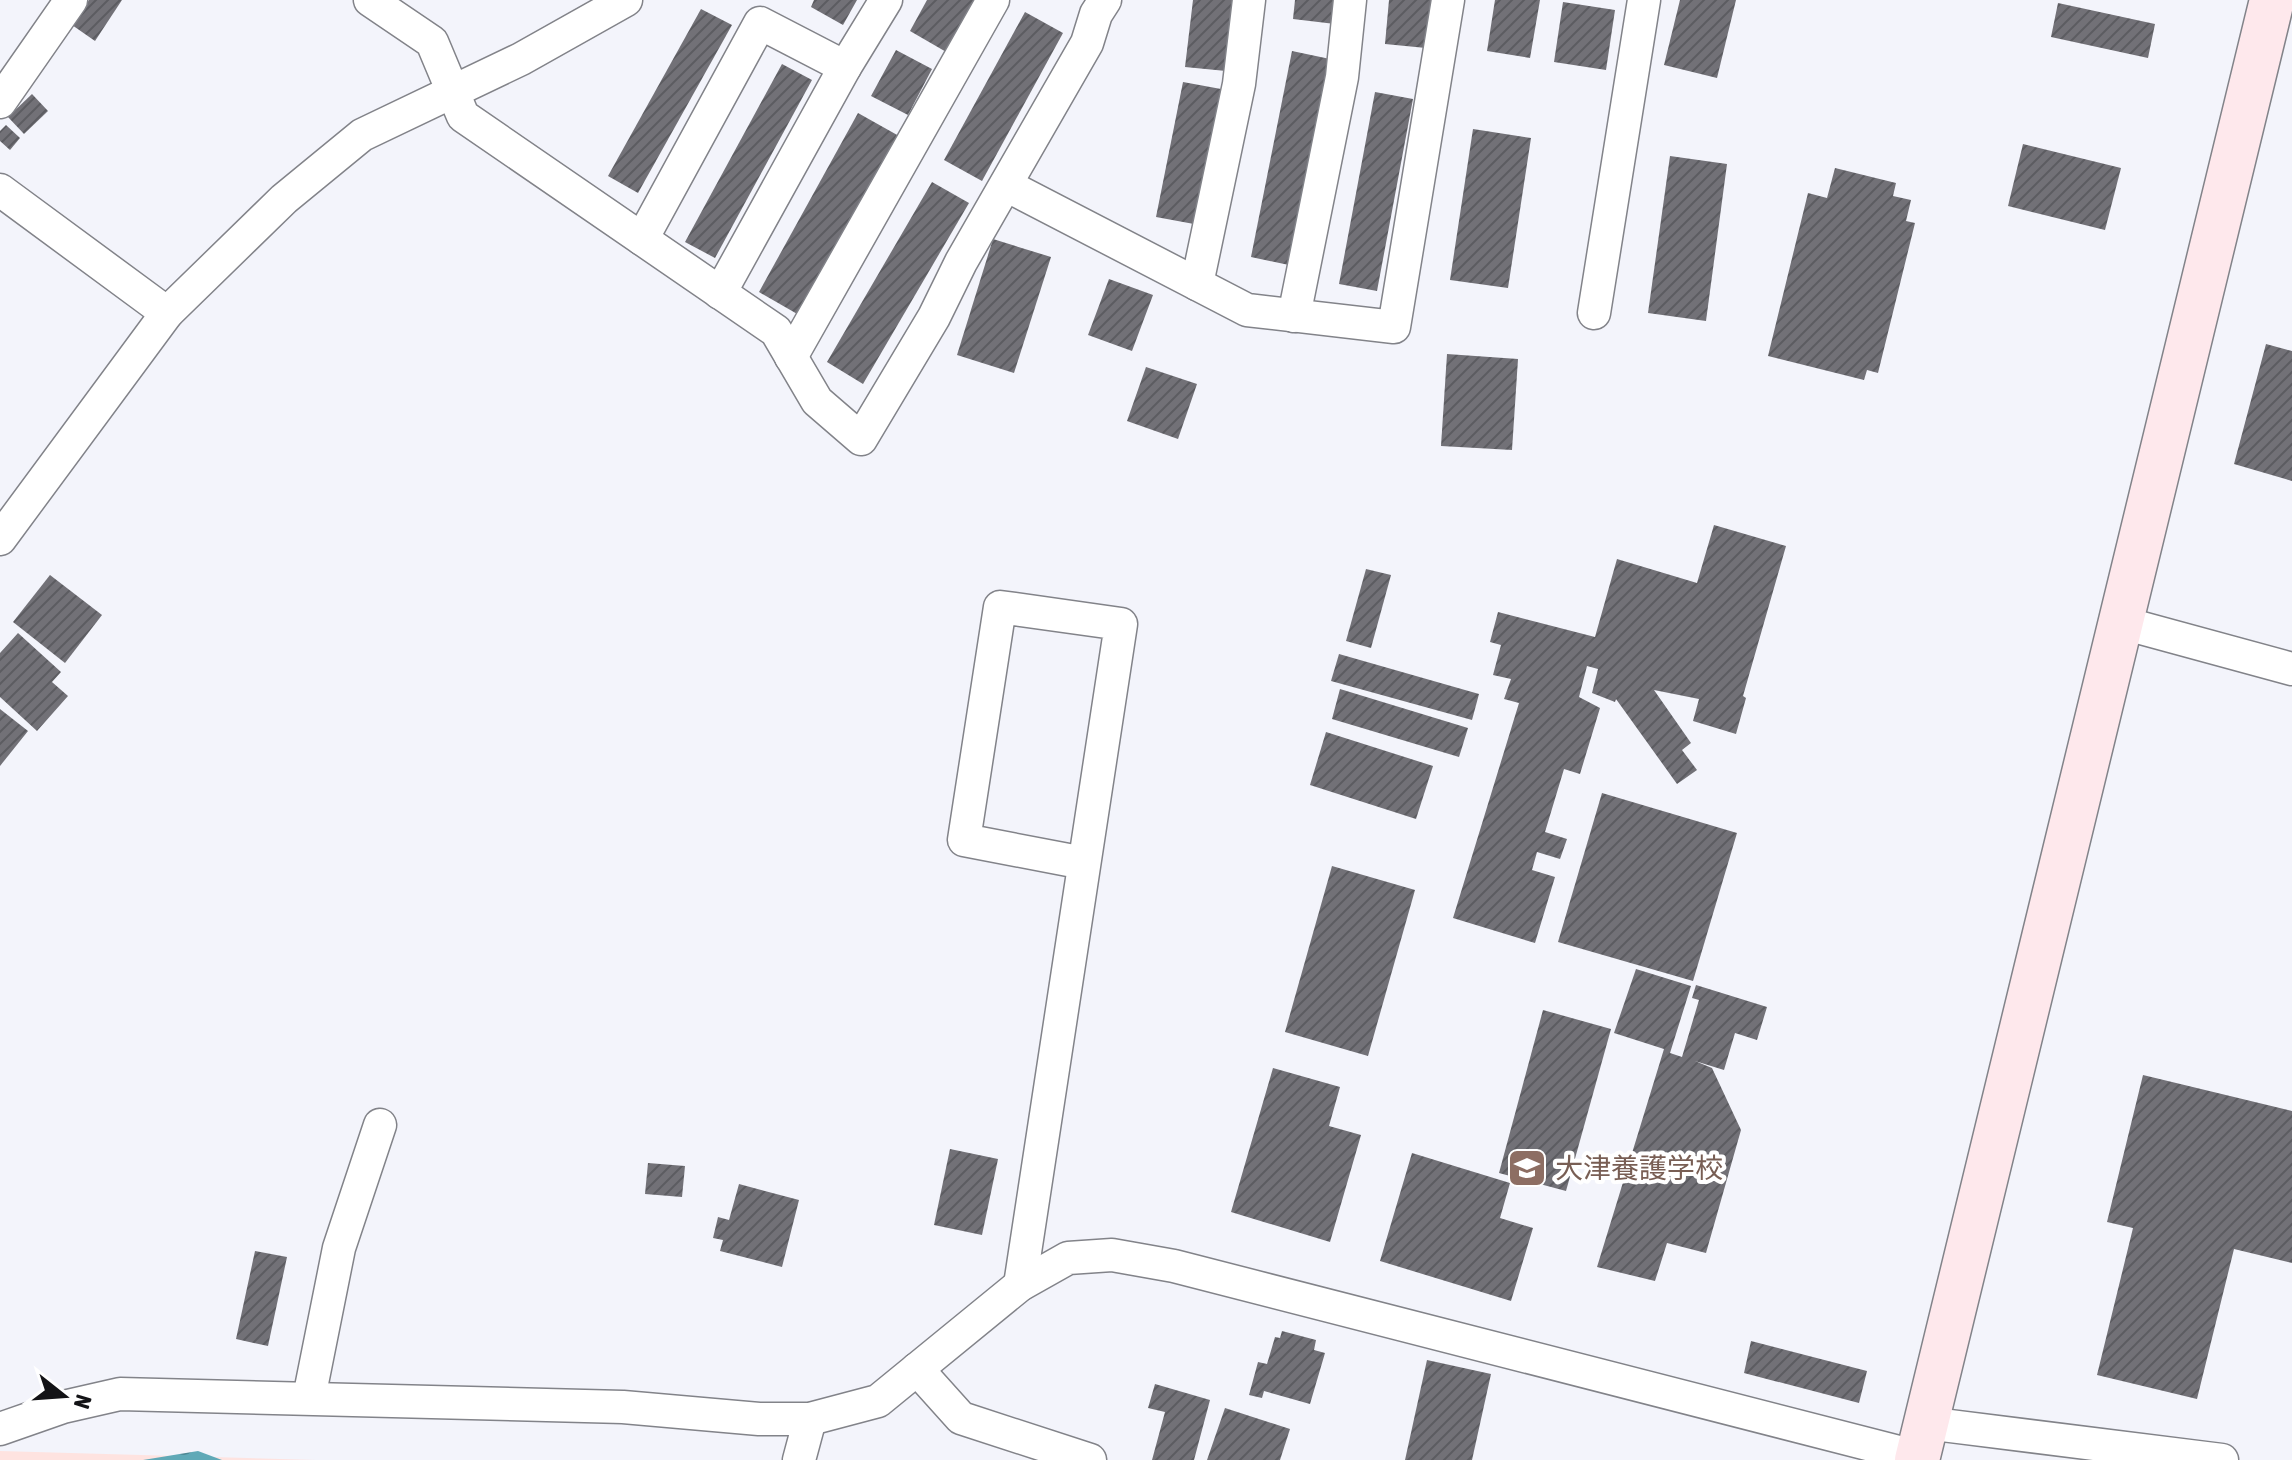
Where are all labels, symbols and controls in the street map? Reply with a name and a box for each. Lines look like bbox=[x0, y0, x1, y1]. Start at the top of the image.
school or university icon: 大津養護学校 bbox=[1506, 1147, 1548, 1189]
place label: 大津養護学校 bbox=[1555, 1152, 1723, 1184]
north arrow bbox=[24, 1356, 104, 1436]
text: N bbox=[69, 1392, 97, 1412]

